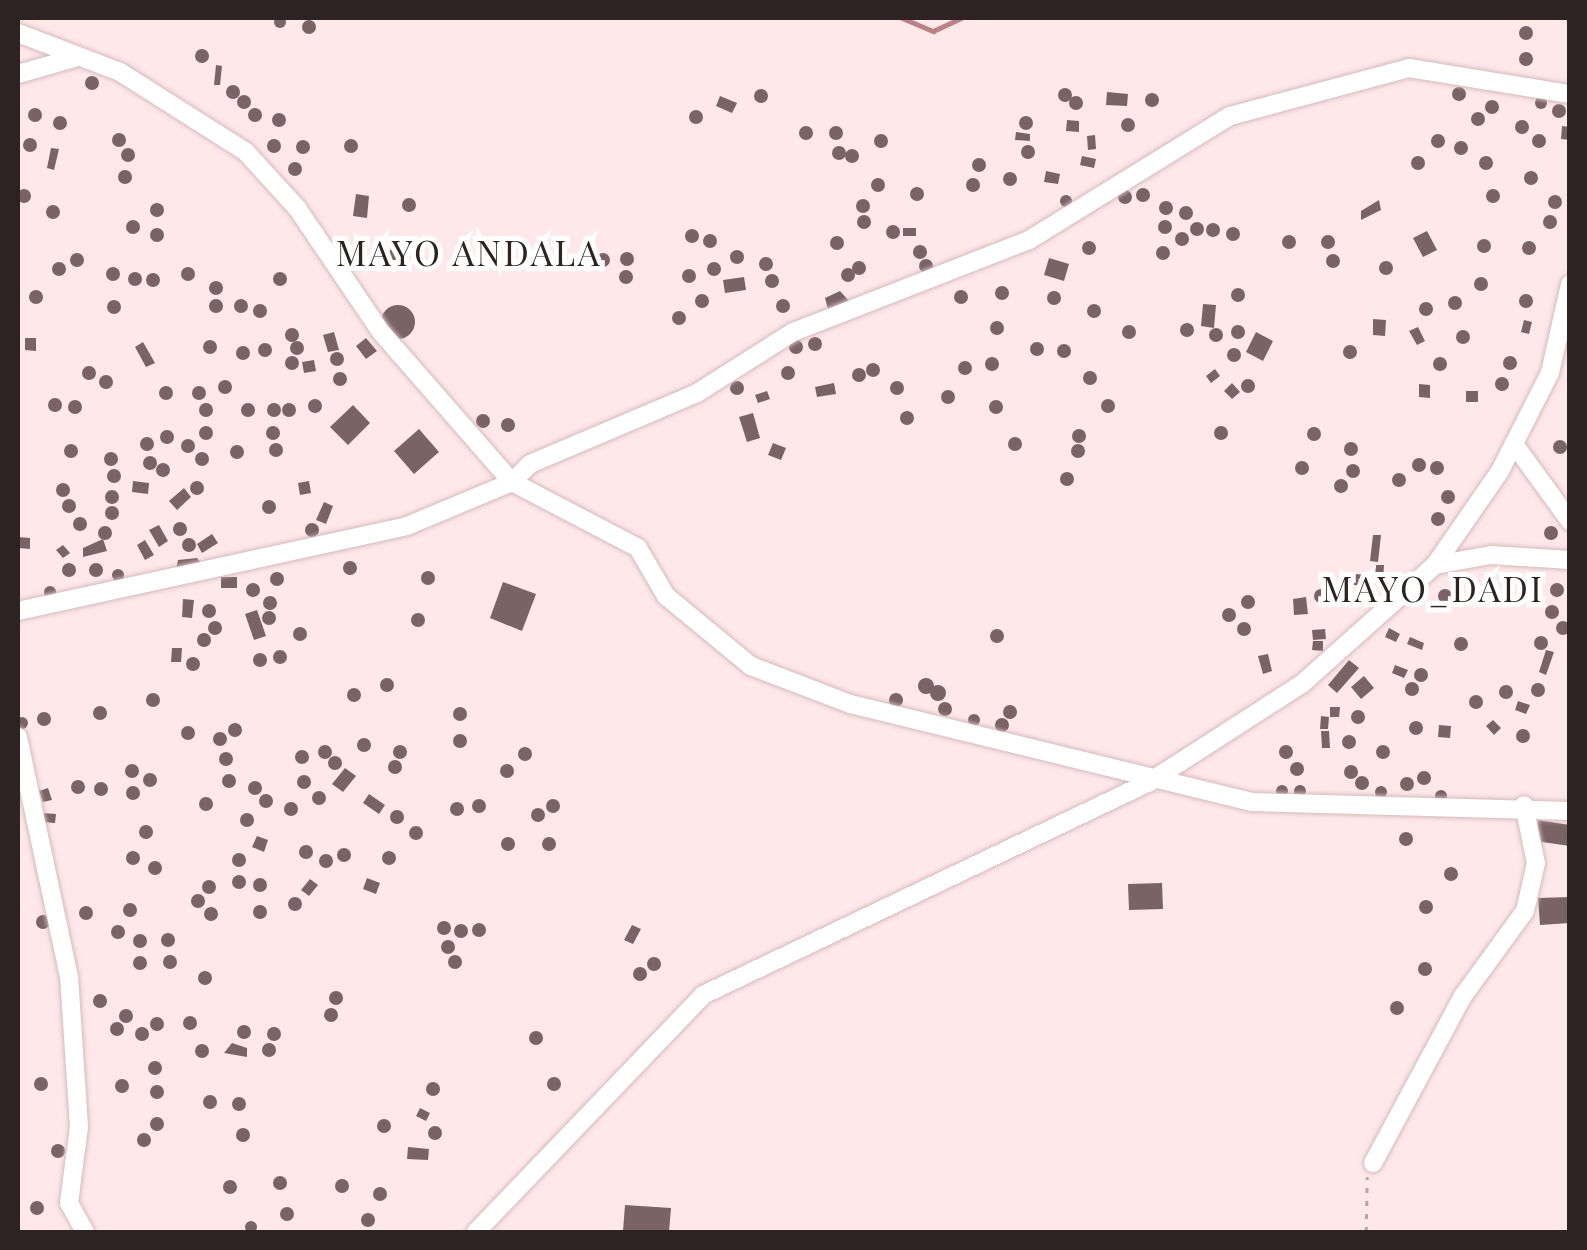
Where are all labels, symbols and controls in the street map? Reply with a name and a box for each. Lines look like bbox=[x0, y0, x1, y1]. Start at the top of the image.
district label: MAYO ANDALA bbox=[335, 231, 603, 273]
district label: MAYO_DADI bbox=[1322, 567, 1544, 609]

